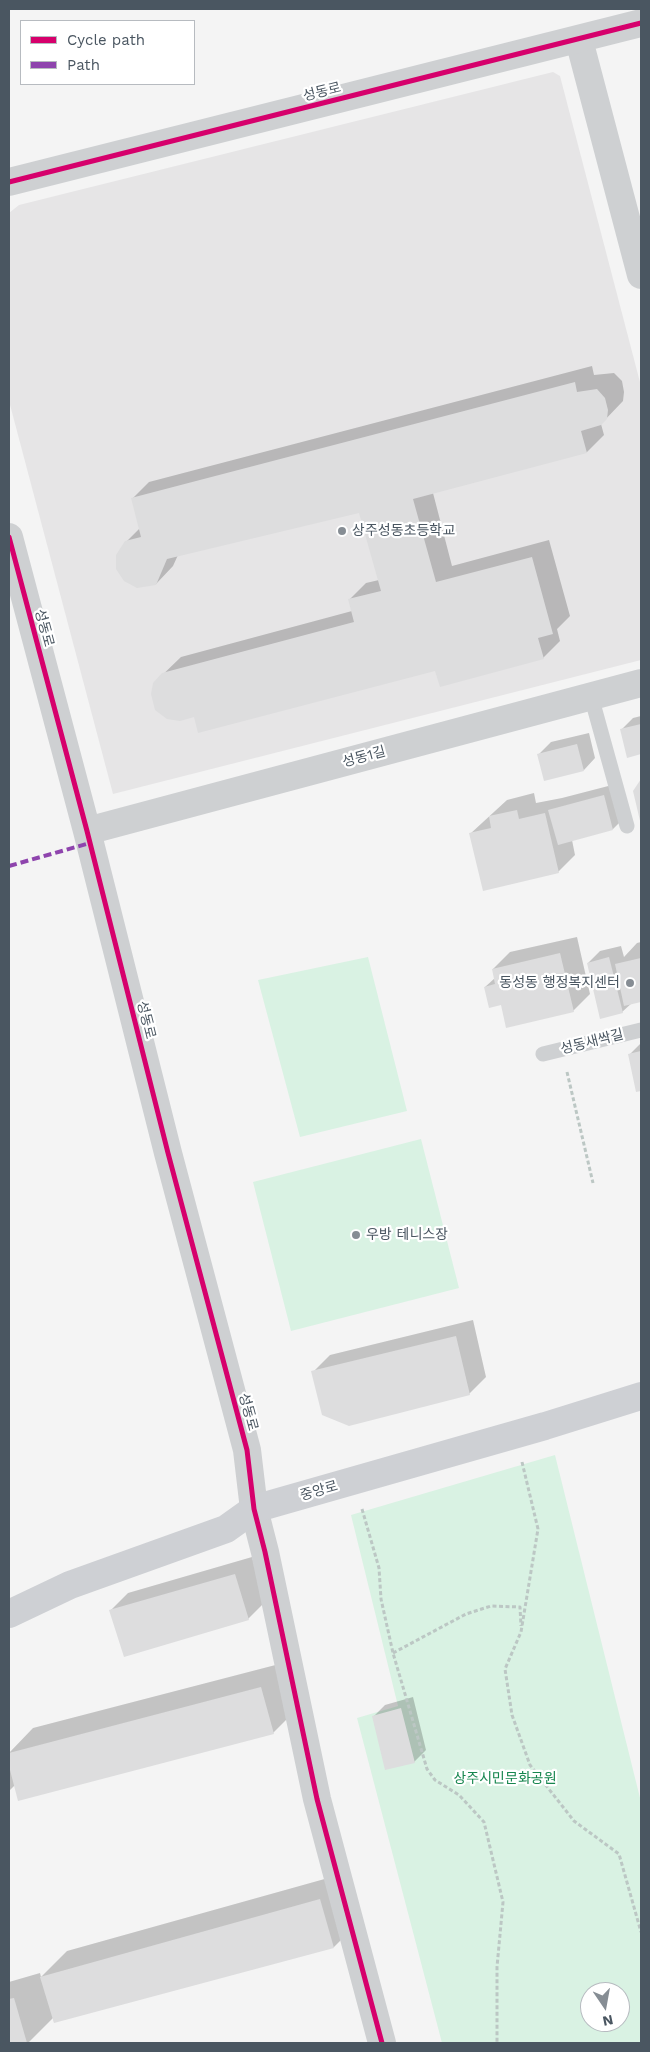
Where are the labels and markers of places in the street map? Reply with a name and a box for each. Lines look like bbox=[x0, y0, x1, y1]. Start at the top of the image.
place label: 상주성동초등학교 bbox=[352, 523, 455, 539]
marker: 상주성동초등학교 bbox=[336, 525, 348, 537]
place label: 동성동 행정복지센터 bbox=[499, 975, 620, 991]
marker: 동성동 행정복지센터 bbox=[624, 977, 636, 989]
place label: 우방 테니스장 bbox=[366, 1227, 448, 1243]
marker: 우방 테니스장 bbox=[350, 1229, 362, 1241]

